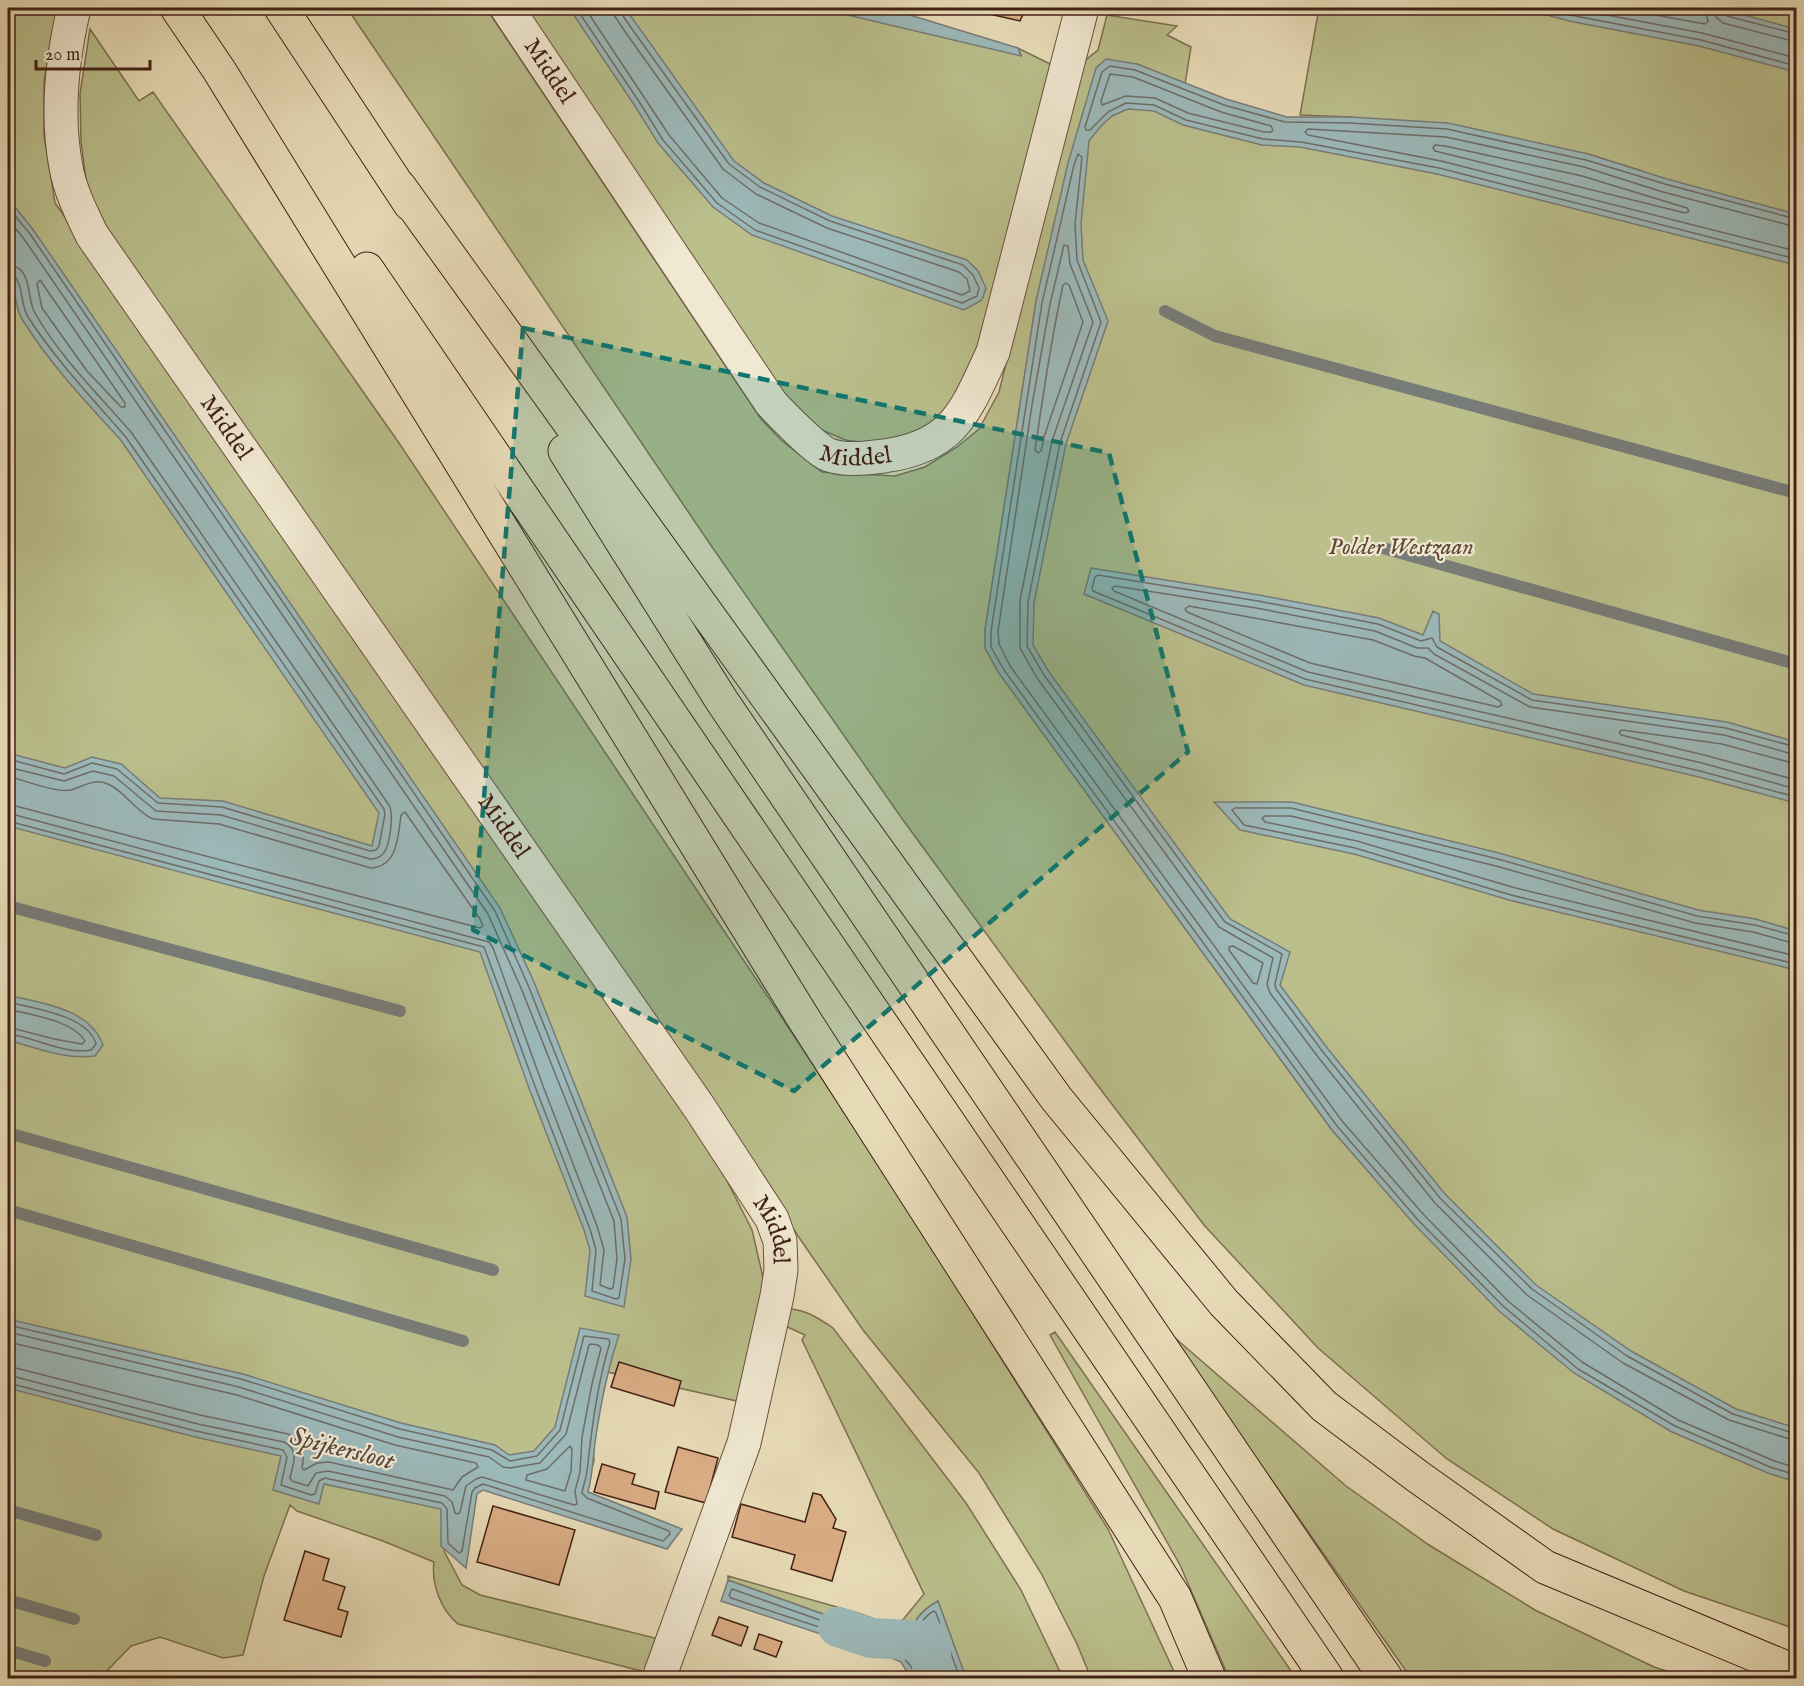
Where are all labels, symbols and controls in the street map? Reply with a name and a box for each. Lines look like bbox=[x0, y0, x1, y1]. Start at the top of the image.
scale bar bbox=[36, 33, 150, 71]
street label: Middel bbox=[516, 33, 582, 110]
text: 20 m bbox=[45, 44, 80, 67]
street label: Middel bbox=[193, 389, 260, 466]
street label: Middel bbox=[815, 437, 894, 474]
park label: Polder Westzaan bbox=[1328, 532, 1474, 563]
street label: Middel bbox=[470, 788, 537, 865]
street label: Middel bbox=[745, 1189, 797, 1265]
water label: Spijkersloot bbox=[286, 1420, 399, 1478]

